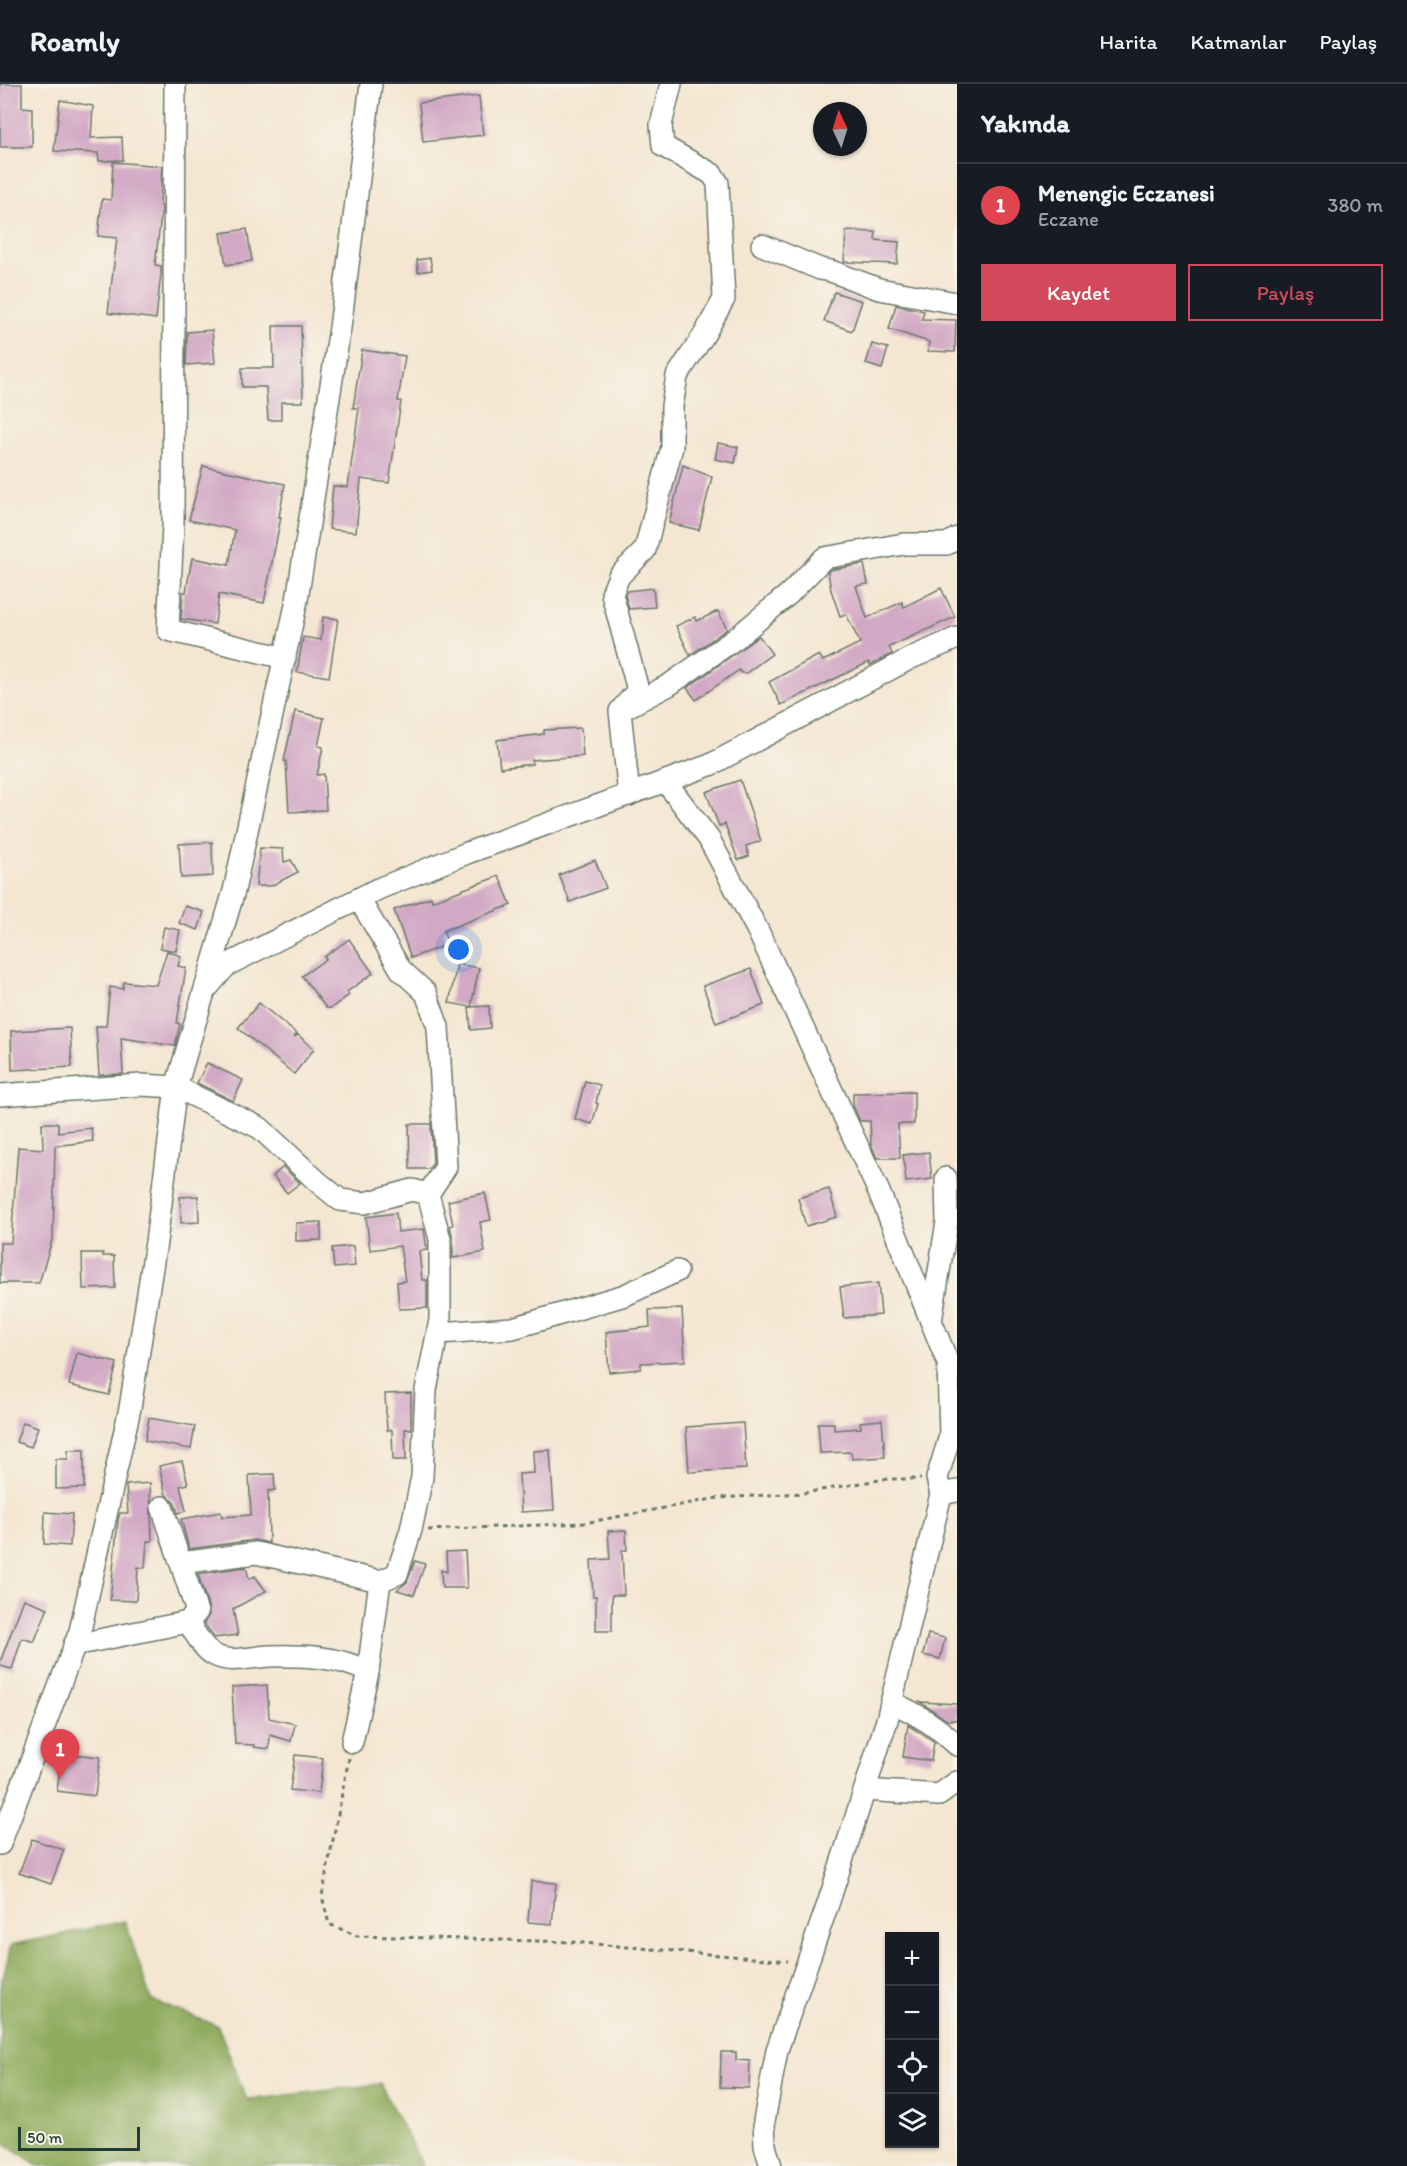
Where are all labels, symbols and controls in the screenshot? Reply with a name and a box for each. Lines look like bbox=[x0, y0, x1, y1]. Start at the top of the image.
text: Roamly bbox=[30, 24, 120, 58]
text: Harita bbox=[1099, 29, 1157, 54]
text: Katmanlar bbox=[1190, 29, 1286, 54]
text: Paylaş bbox=[1319, 29, 1377, 54]
north arrow bbox=[813, 102, 867, 156]
text: Yakında bbox=[981, 107, 1070, 139]
text: Menengic Eczanesi bbox=[1038, 180, 1215, 207]
text: 1 bbox=[996, 193, 1005, 217]
text: 380 m bbox=[1328, 193, 1383, 217]
text: Eczane bbox=[1038, 207, 1099, 231]
button: Kaydet bbox=[981, 264, 1176, 321]
button: Paylaş bbox=[1188, 264, 1383, 321]
your location bbox=[444, 935, 473, 964]
pin: 1 bbox=[40, 1730, 80, 1779]
map controls bbox=[885, 1932, 939, 2148]
button: + bbox=[885, 1932, 939, 1986]
button: − bbox=[885, 1986, 939, 2040]
button: locate bbox=[885, 2040, 939, 2094]
button: layers bbox=[885, 2094, 939, 2148]
scale bar bbox=[18, 2124, 140, 2152]
text: 50 m bbox=[27, 2128, 62, 2147]

